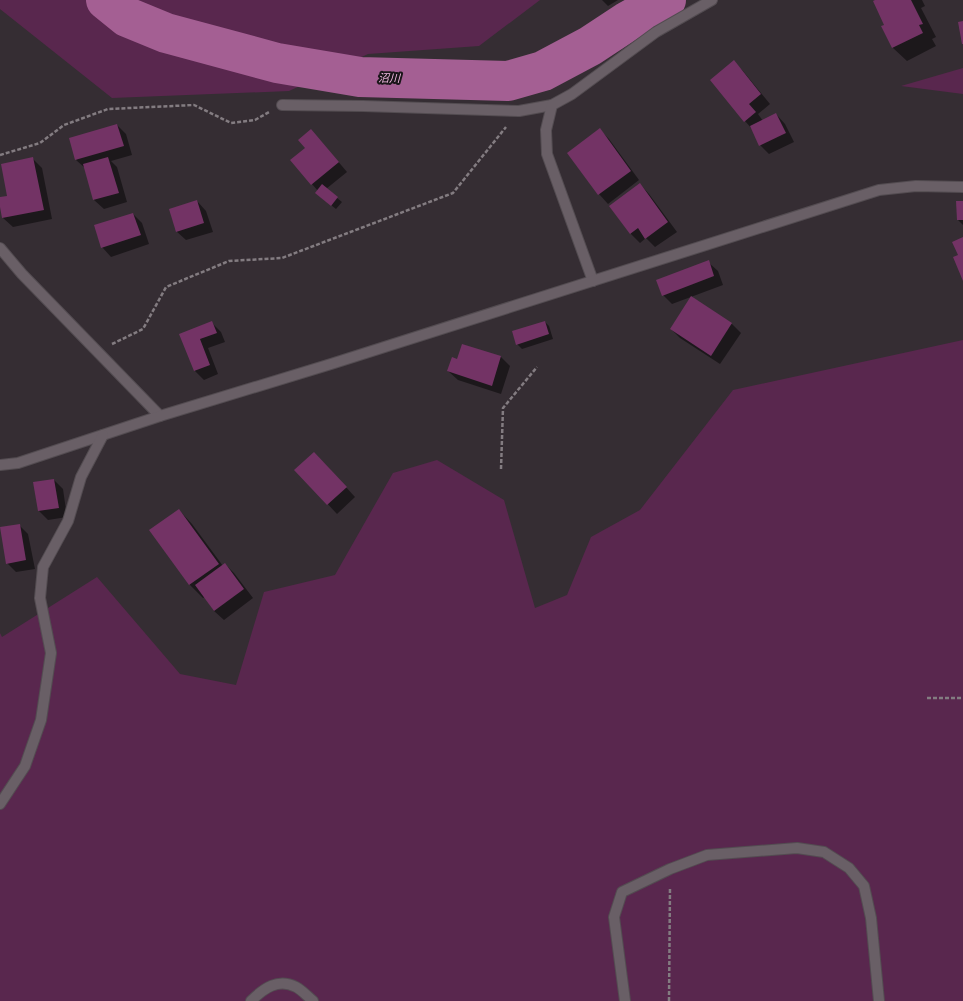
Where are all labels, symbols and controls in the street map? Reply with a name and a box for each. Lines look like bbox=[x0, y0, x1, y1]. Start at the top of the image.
water label: 沼川 bbox=[378, 71, 401, 85]

